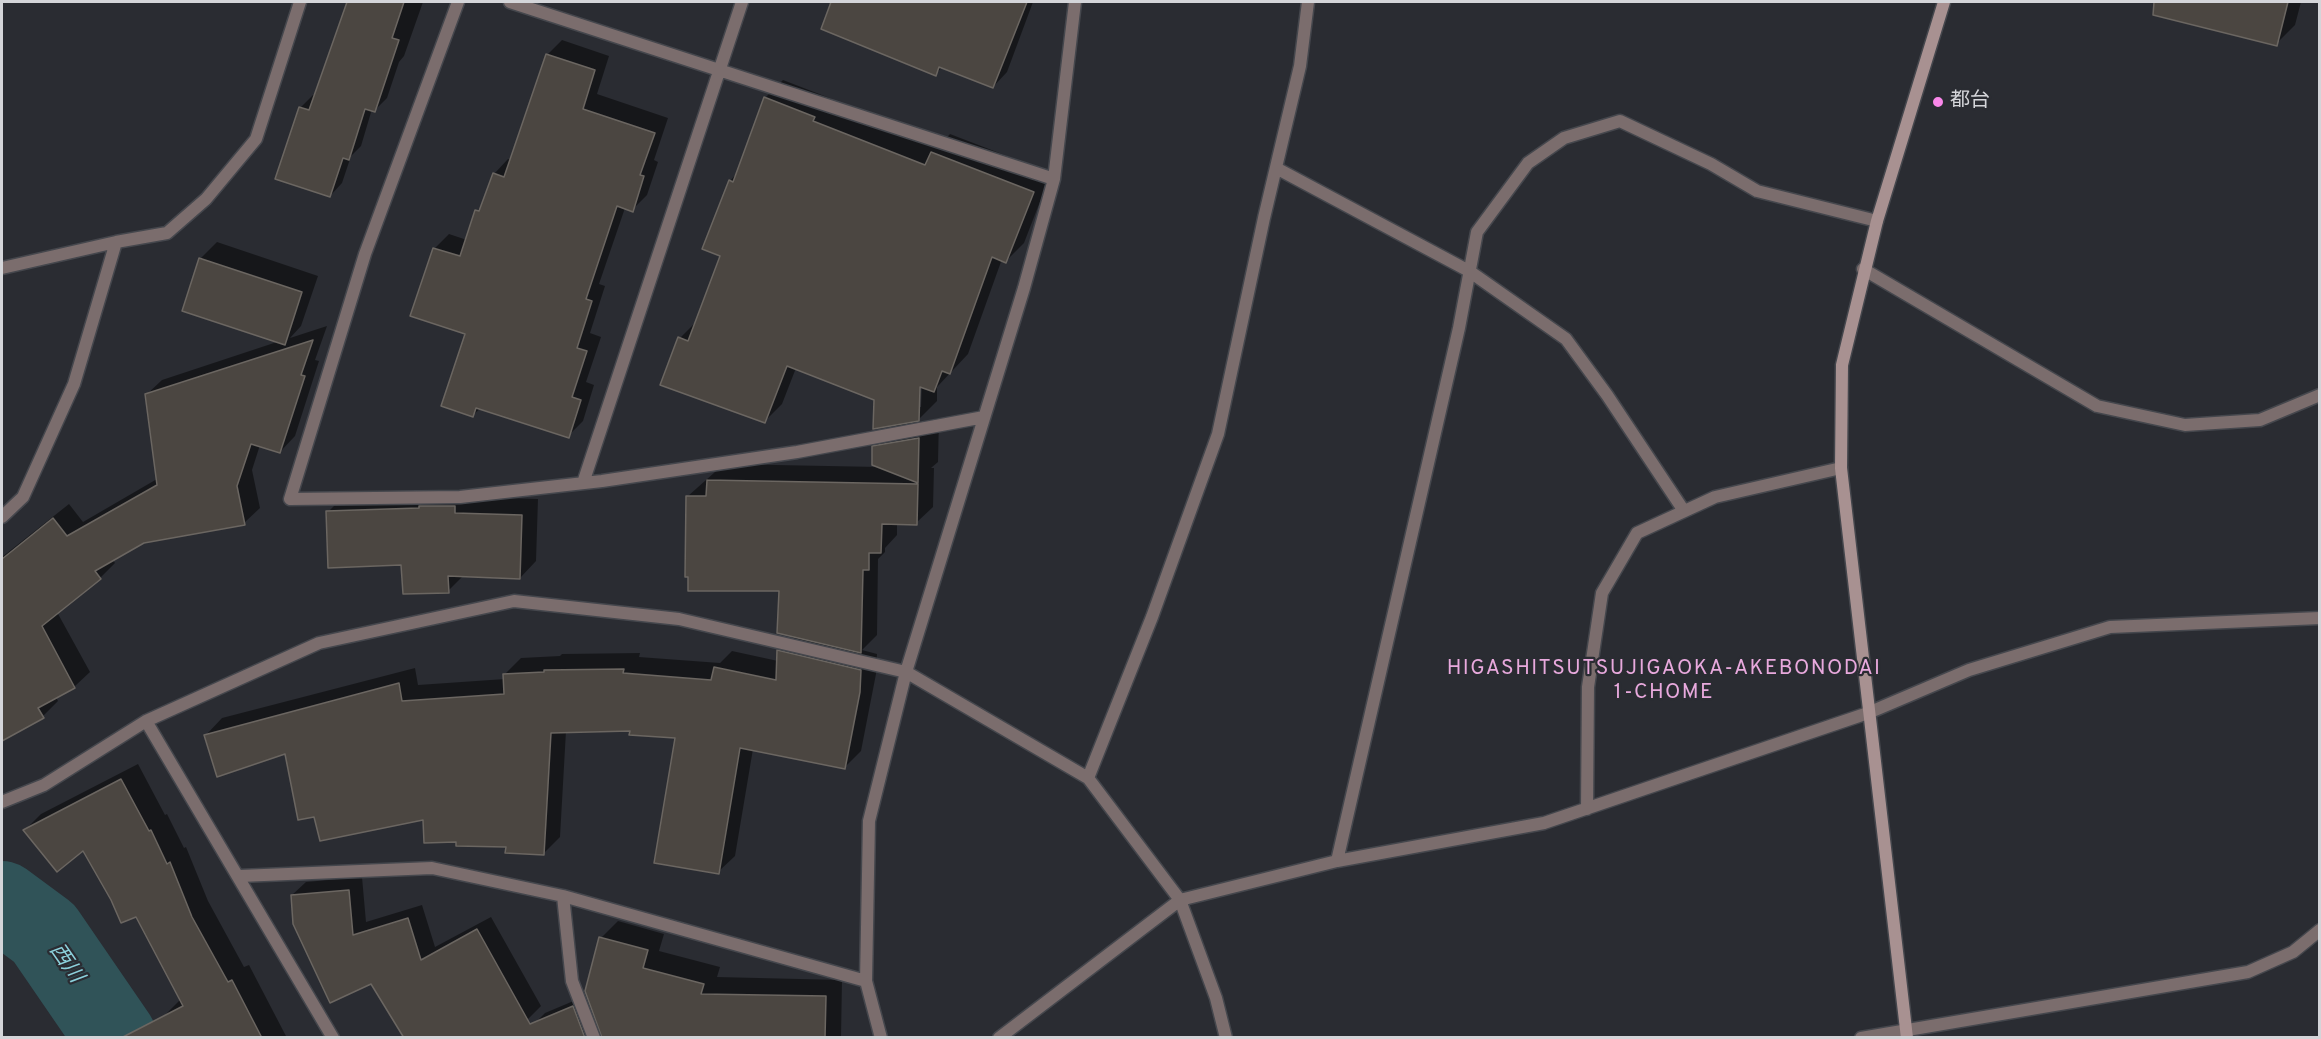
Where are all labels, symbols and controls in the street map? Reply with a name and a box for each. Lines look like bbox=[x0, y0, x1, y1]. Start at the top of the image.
place label: 都台 bbox=[1950, 90, 1990, 114]
marker: 都台 bbox=[1931, 95, 1945, 109]
district label: HIGASHITSUTSUJIGAOKA-AKEBONODAI 1-CHOME bbox=[1447, 657, 1881, 707]
water label: 西川 bbox=[43, 940, 87, 988]

